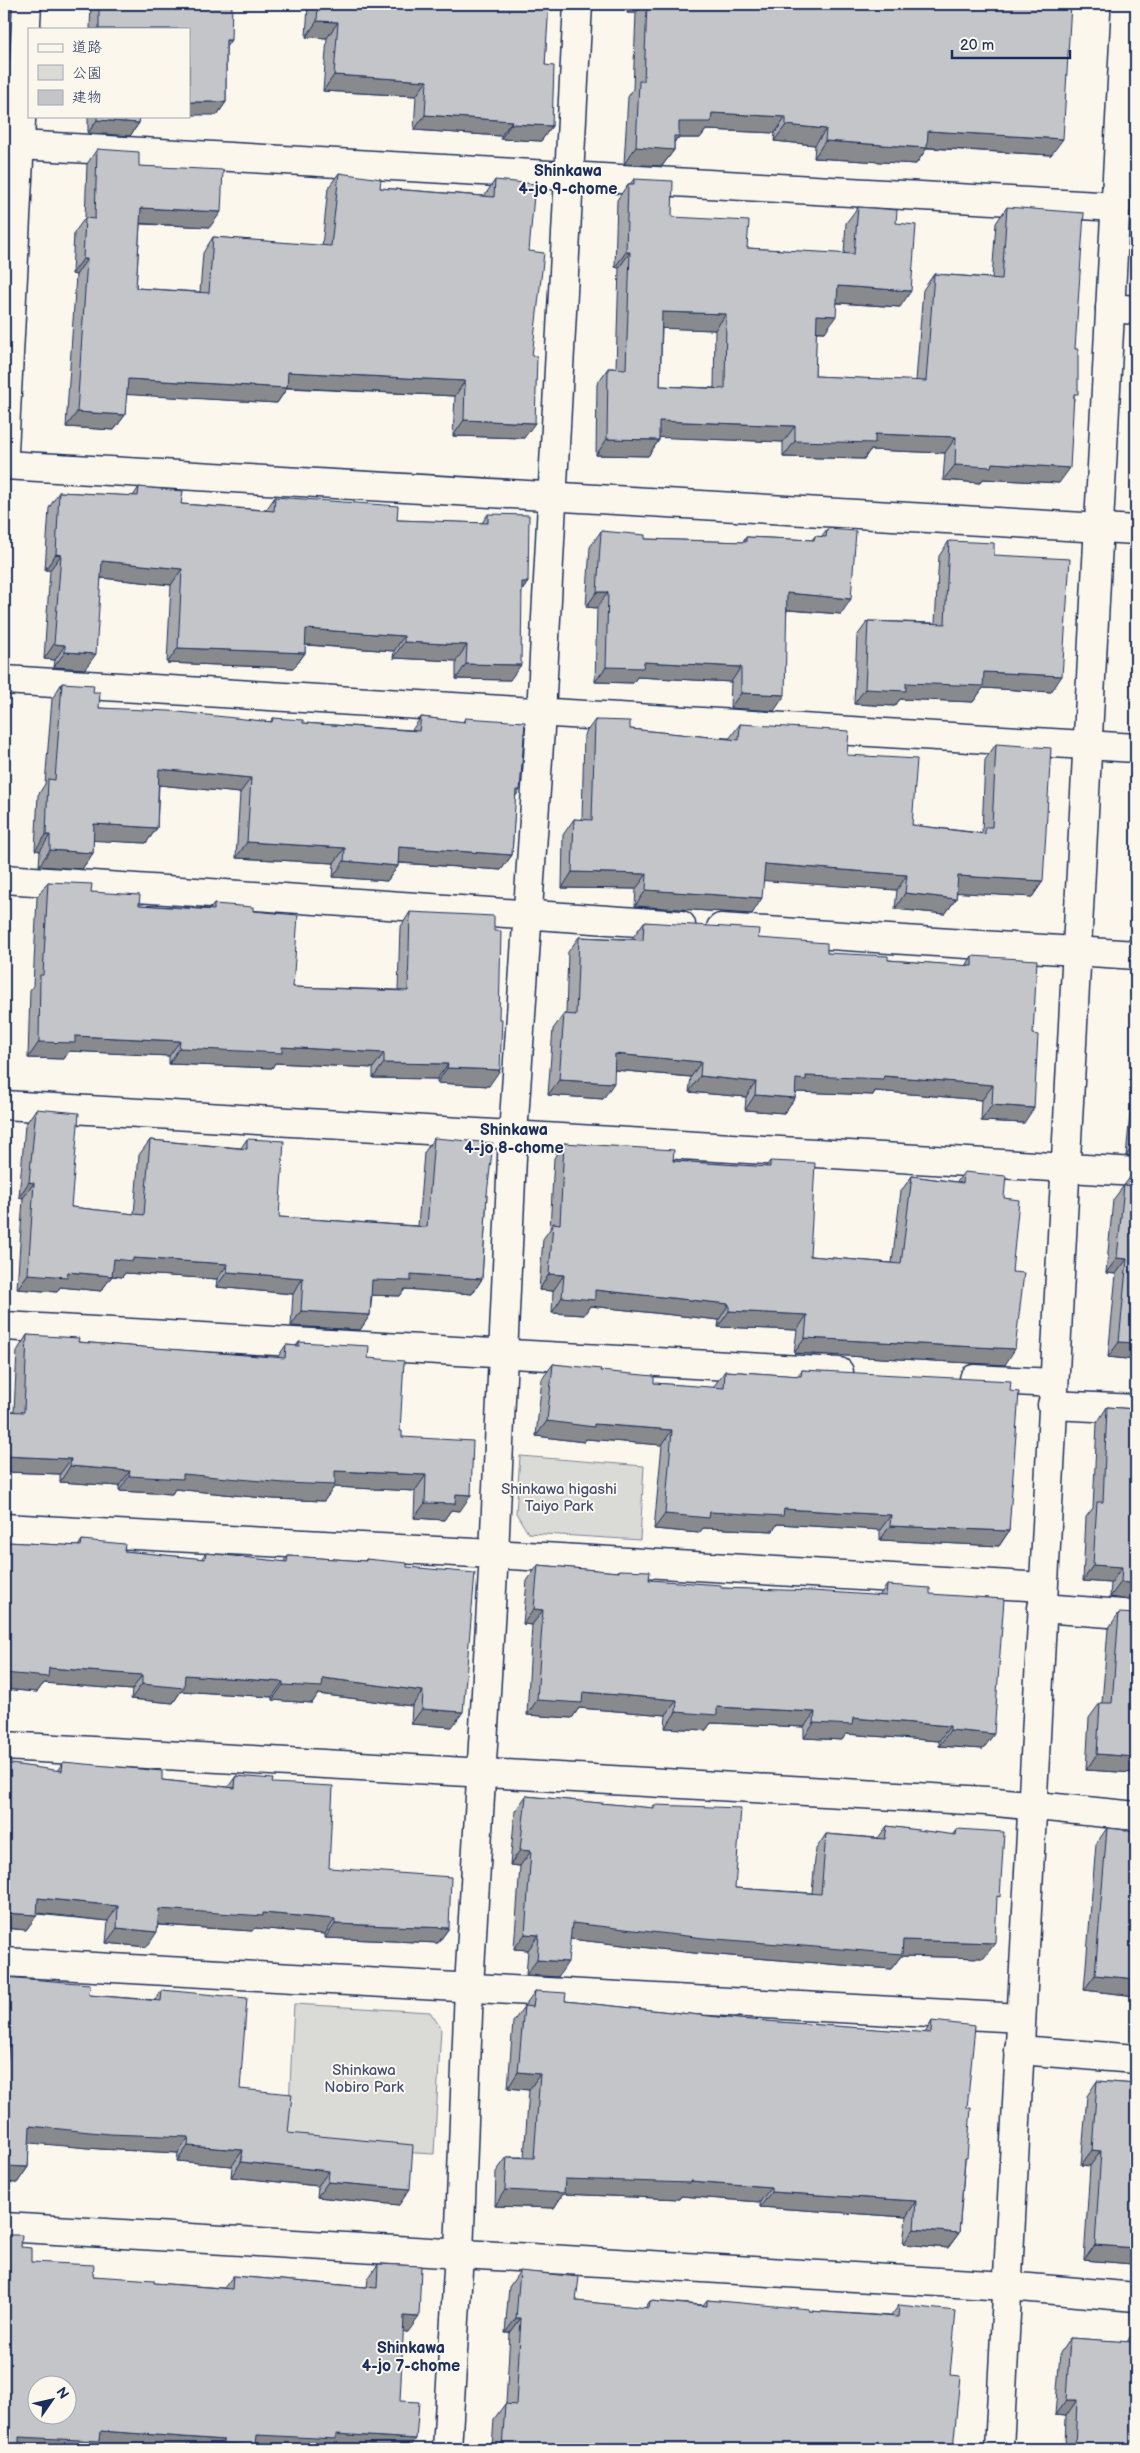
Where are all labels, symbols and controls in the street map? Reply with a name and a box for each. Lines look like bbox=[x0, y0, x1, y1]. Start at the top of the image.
legend bbox=[28, 28, 190, 118]
scale bar bbox=[952, 28, 1070, 60]
text: 20 m bbox=[960, 36, 994, 55]
text: 道路 bbox=[72, 38, 102, 57]
text: 公園 bbox=[72, 64, 102, 83]
text: 建物 bbox=[72, 88, 102, 107]
district label: Shinkawa 4-jo 9-chome bbox=[518, 162, 618, 199]
district label: Shinkawa 4-jo 8-chome bbox=[464, 1121, 564, 1158]
park label: Shinkawa higashi Taiyo Park bbox=[501, 1480, 617, 1516]
park label: Shinkawa Nobiro Park bbox=[324, 2061, 404, 2097]
district label: Shinkawa 4-jo 7-chome bbox=[362, 2339, 460, 2376]
north arrow bbox=[28, 2376, 78, 2426]
text: N bbox=[52, 2384, 72, 2402]

